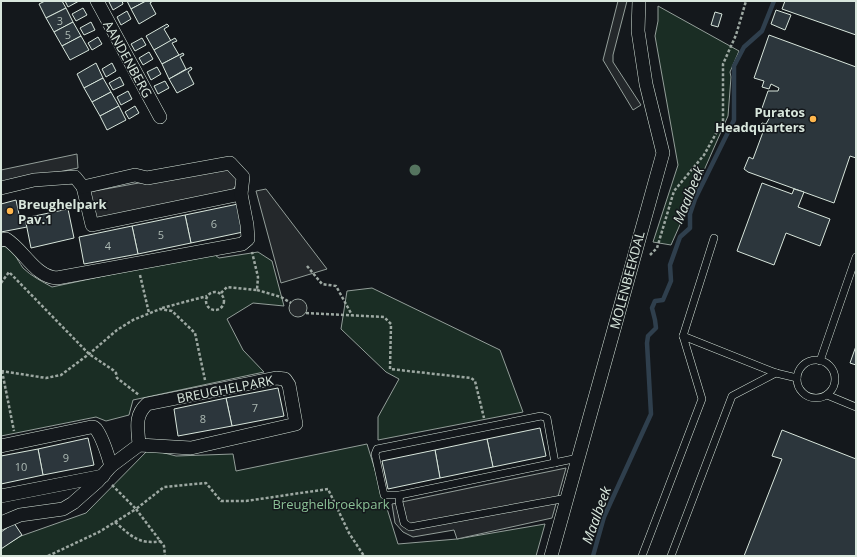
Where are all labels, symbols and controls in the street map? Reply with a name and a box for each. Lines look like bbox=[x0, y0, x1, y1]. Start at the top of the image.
house number: 3 bbox=[57, 13, 63, 28]
street label: AANDENBERG bbox=[99, 17, 157, 101]
house number: 5 bbox=[65, 27, 71, 42]
place label: Puratos Headquarters bbox=[715, 103, 805, 136]
marker: Puratos Headquarters bbox=[808, 114, 818, 124]
water label: Maalbeek bbox=[668, 163, 708, 226]
place label: Breughelpark Pav.1 bbox=[18, 195, 107, 228]
marker: Breughelpark Pav.1 bbox=[5, 206, 15, 216]
house number: 6 bbox=[211, 216, 217, 231]
house number: 5 bbox=[158, 227, 164, 242]
street label: MOLENBEEKDAL bbox=[605, 229, 649, 331]
house number: 4 bbox=[105, 238, 112, 253]
street label: BREUGHELPARK bbox=[175, 371, 275, 407]
house number: 7 bbox=[252, 400, 258, 415]
house number: 8 bbox=[200, 411, 206, 426]
house number: 9 bbox=[63, 450, 69, 465]
house number: 10 bbox=[15, 459, 27, 474]
water label: Maalbeek bbox=[577, 482, 616, 546]
park label: Breughelbroekpark bbox=[272, 495, 390, 513]

